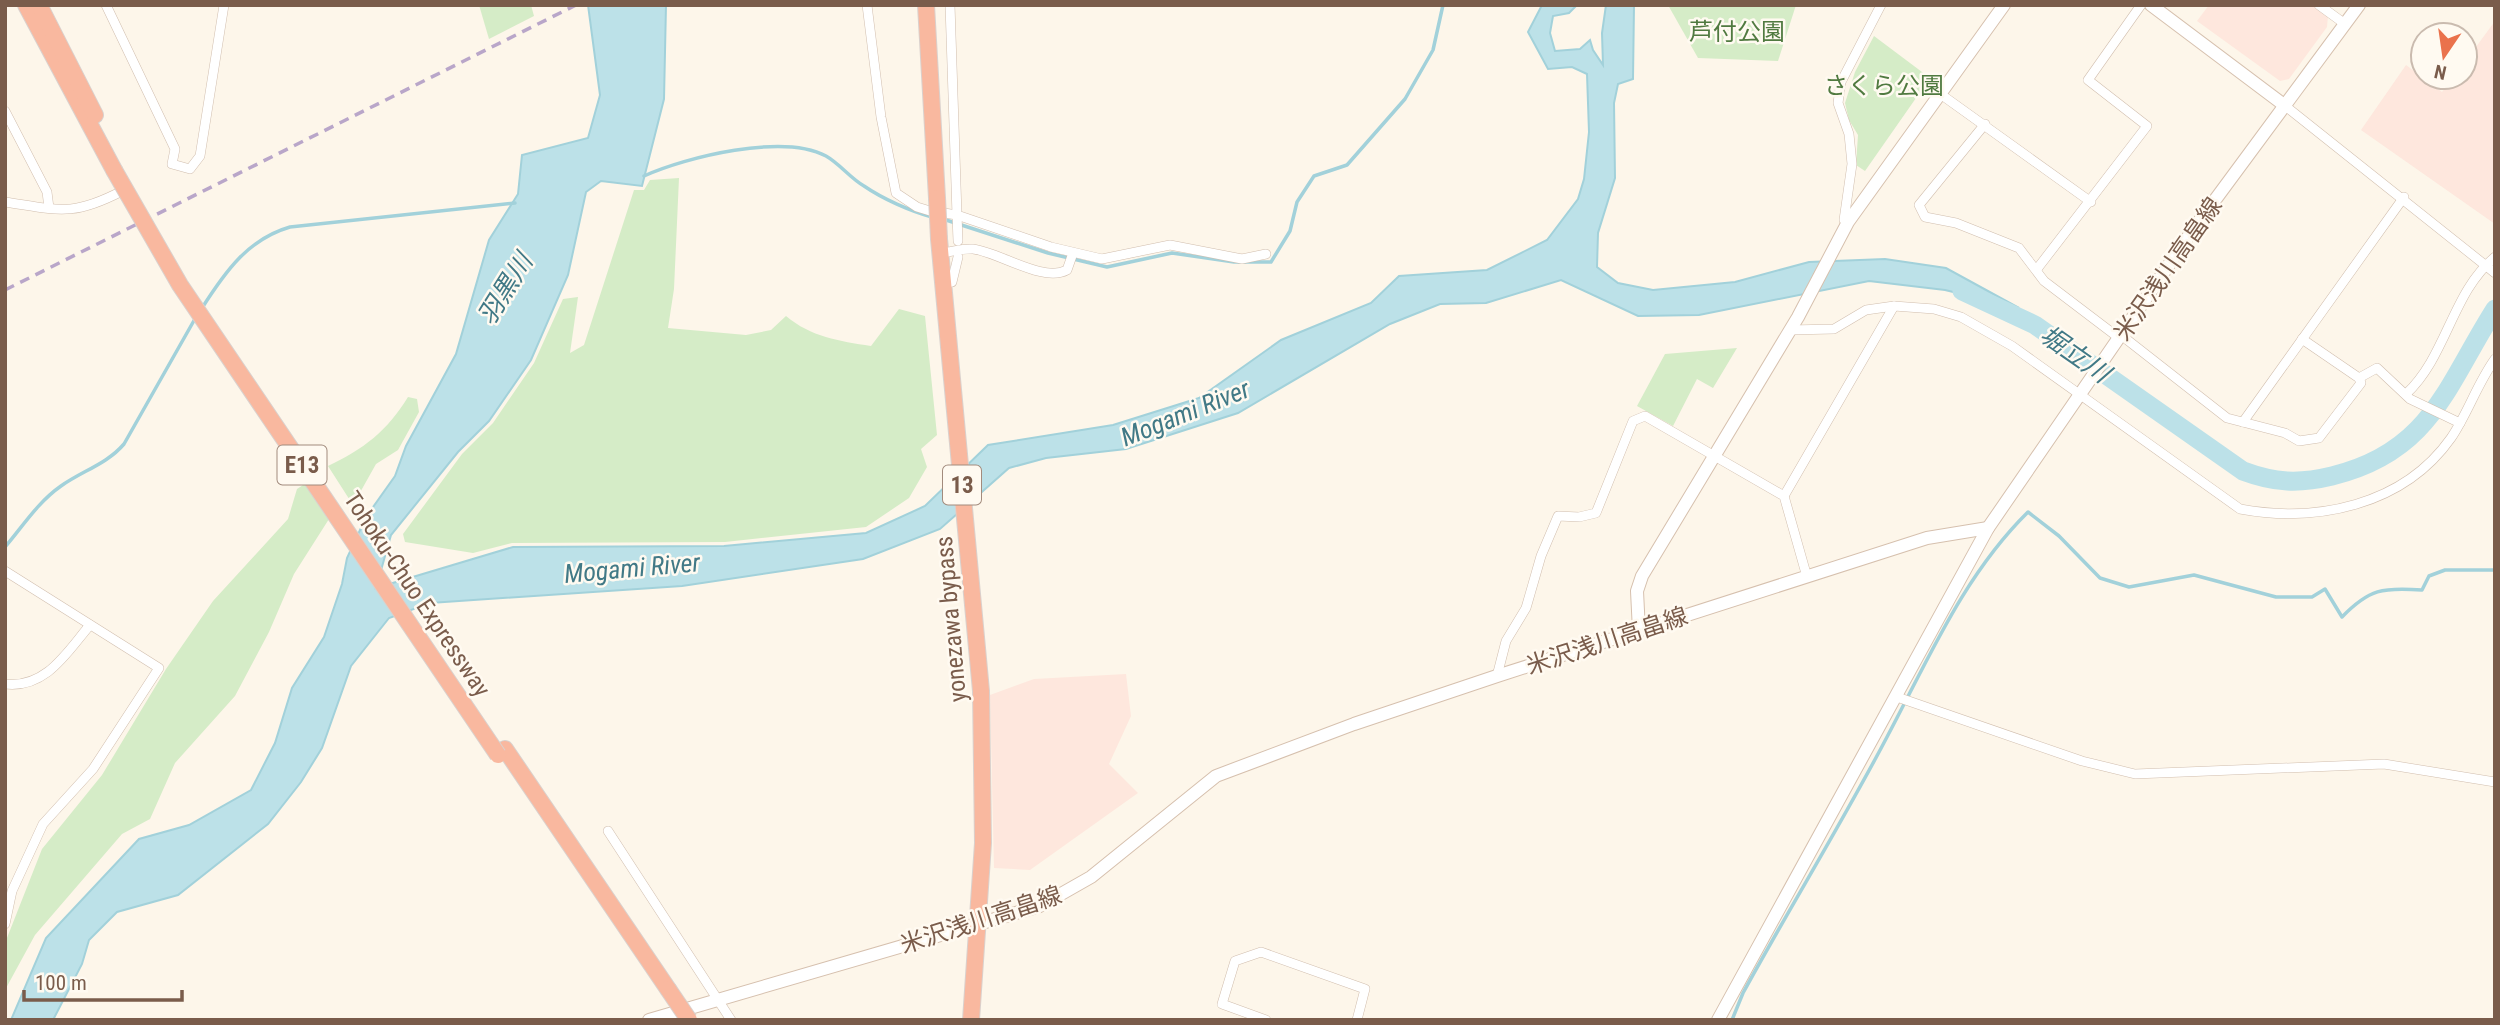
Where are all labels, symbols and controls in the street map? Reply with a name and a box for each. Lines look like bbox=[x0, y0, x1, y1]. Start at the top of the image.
park label: 芦付公園 bbox=[1689, 18, 1785, 46]
north arrow bbox=[2409, 21, 2479, 91]
text: N bbox=[2432, 60, 2449, 85]
park label: さくら公園 bbox=[1824, 72, 1944, 100]
street label: 米沢浅川高畠線 bbox=[2108, 192, 2228, 346]
water label: 羽黒川 bbox=[472, 245, 540, 330]
water label: 堀立川 bbox=[2034, 319, 2118, 390]
water label: Mogami River bbox=[1116, 373, 1255, 452]
road number: E13 bbox=[278, 446, 326, 485]
road number: 13 bbox=[943, 466, 981, 505]
street label: Tohoku-Chuo Expressway bbox=[338, 486, 496, 702]
street label: yonezawa bypass bbox=[930, 535, 972, 703]
water label: Mogami River bbox=[563, 547, 702, 589]
street label: 米沢浅川高畠線 bbox=[1523, 602, 1691, 680]
street label: 米沢浅川高畠線 bbox=[897, 881, 1065, 959]
scale bar bbox=[24, 958, 182, 1002]
text: 100 m bbox=[35, 971, 87, 995]

